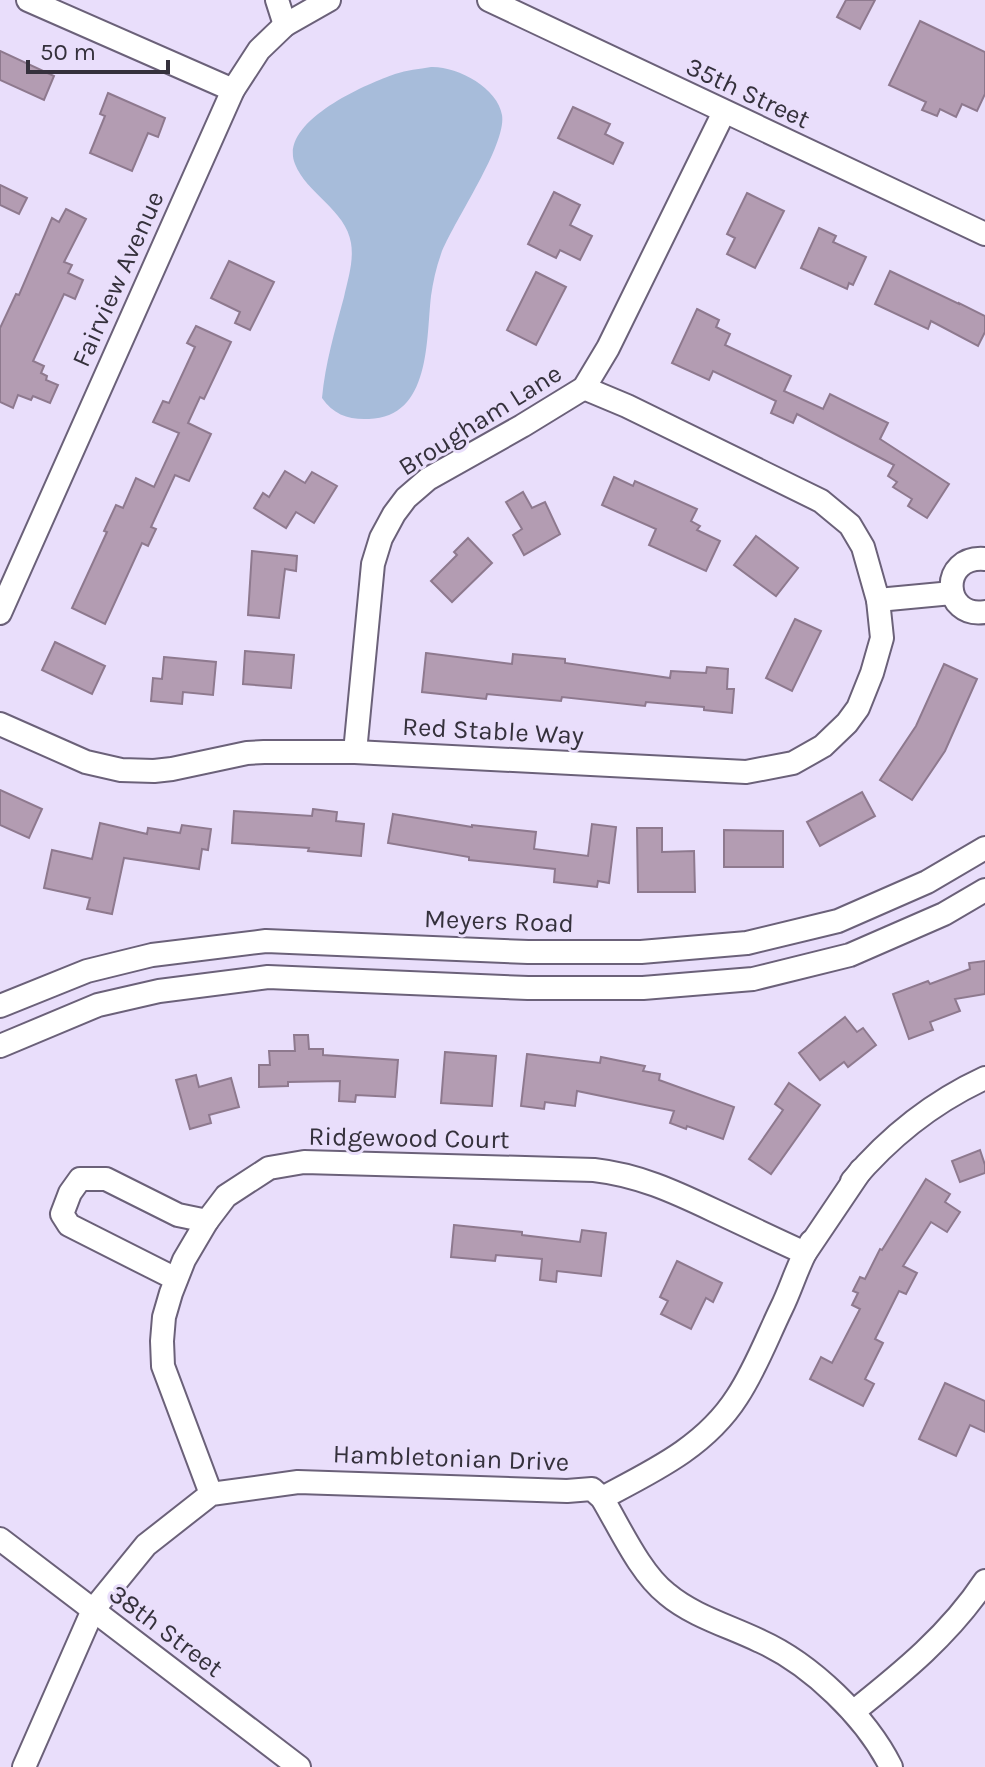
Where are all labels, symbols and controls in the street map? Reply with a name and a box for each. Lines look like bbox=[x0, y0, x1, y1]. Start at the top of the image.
scale bar bbox=[28, 24, 168, 74]
text: 50 m bbox=[40, 38, 96, 66]
street label: 35th Street bbox=[681, 51, 815, 135]
street label: Fairview Avenue bbox=[65, 186, 171, 372]
street label: Brougham Lane bbox=[393, 358, 567, 482]
street label: Red Stable Way bbox=[401, 711, 585, 751]
street label: Meyers Road bbox=[424, 903, 574, 939]
street label: Ridgewood Court bbox=[308, 1121, 510, 1155]
street label: Hambletonian Drive bbox=[332, 1438, 570, 1478]
street label: 38th Street bbox=[103, 1578, 229, 1684]

